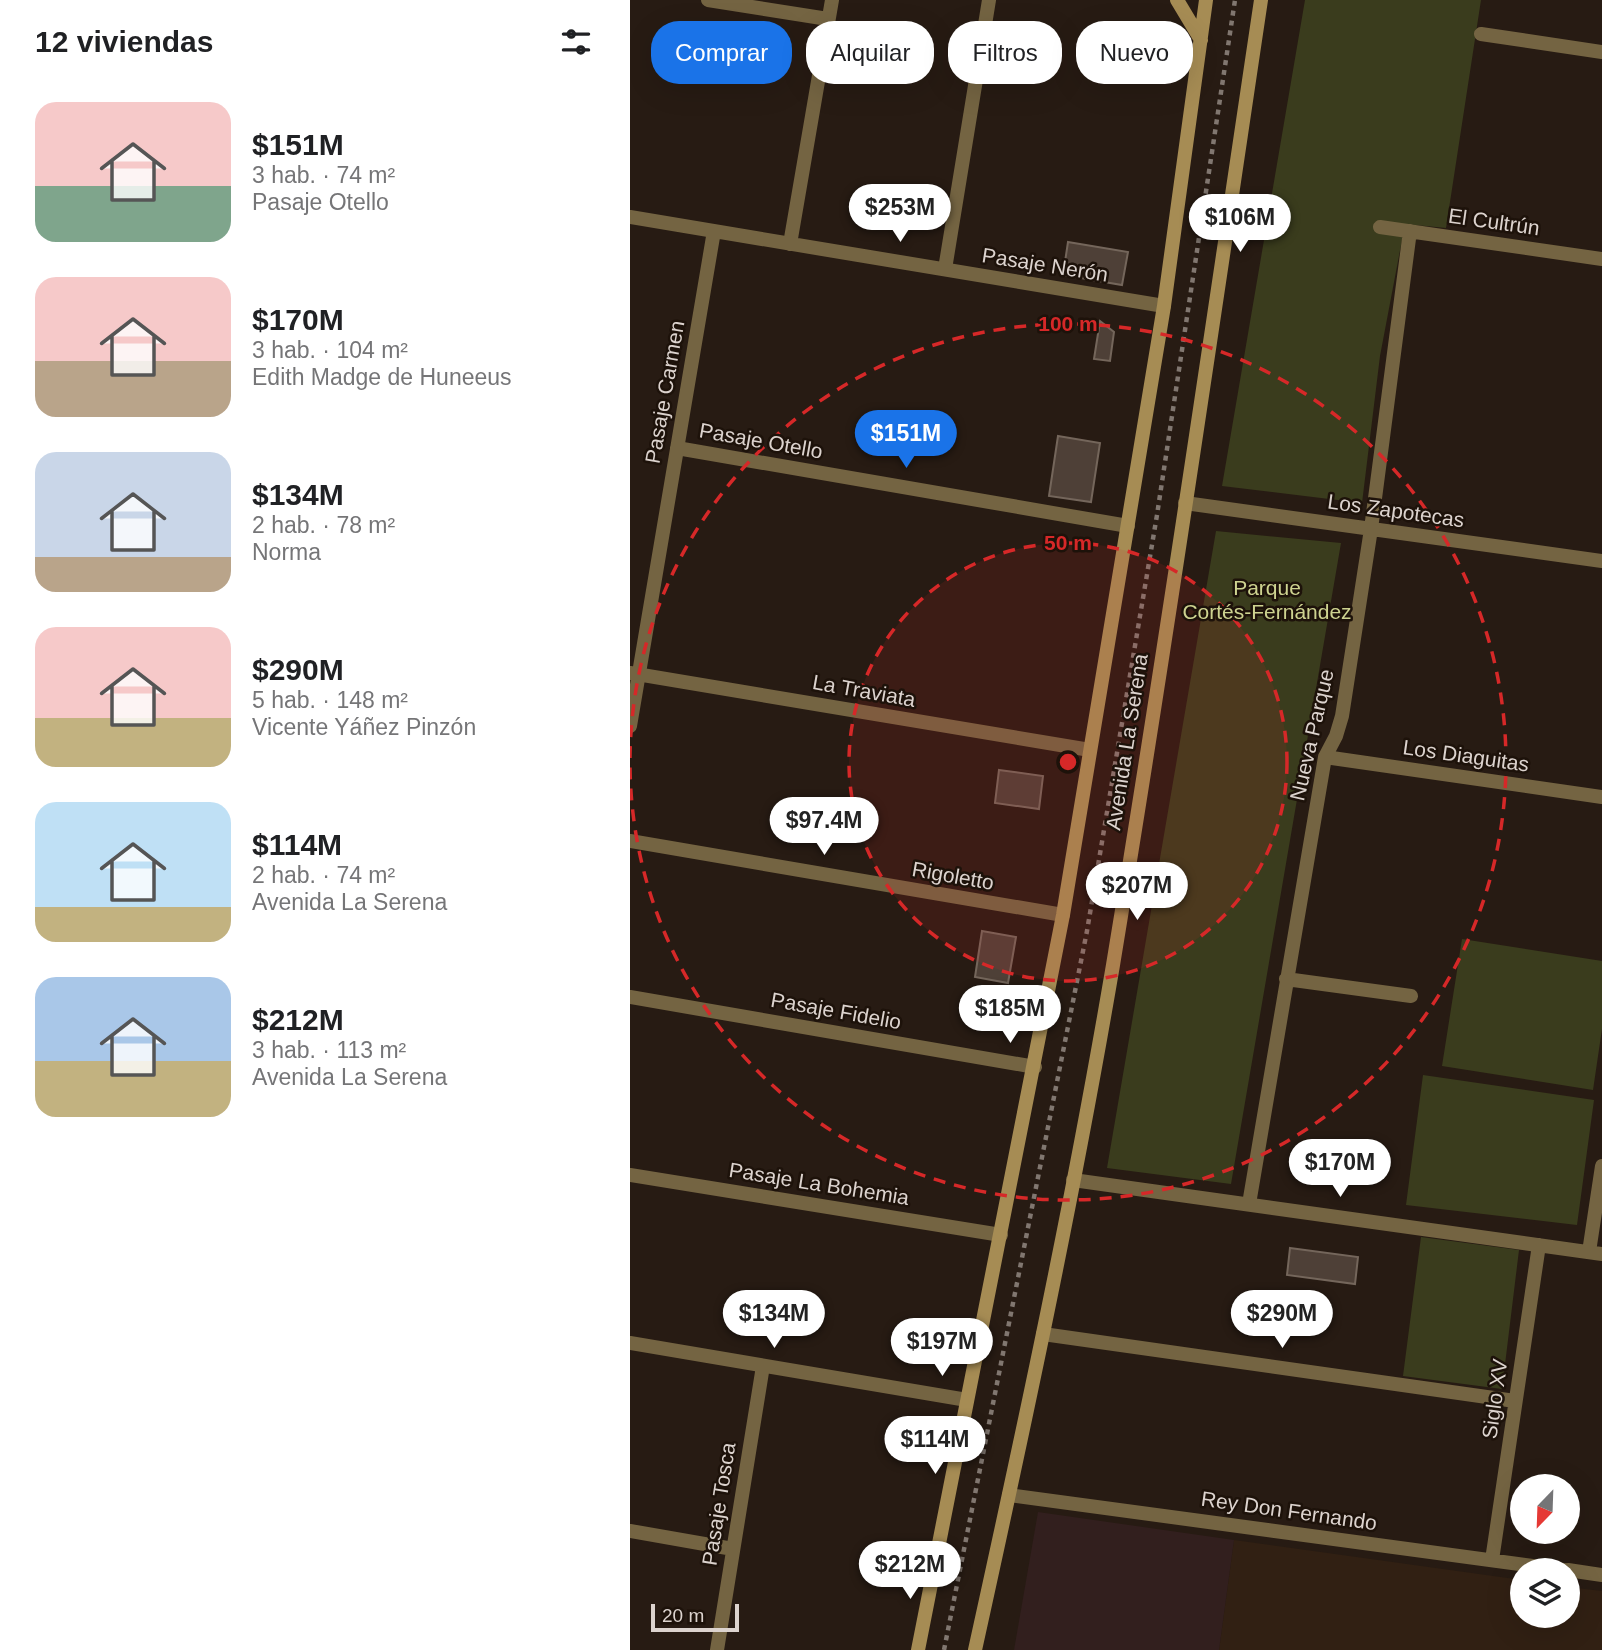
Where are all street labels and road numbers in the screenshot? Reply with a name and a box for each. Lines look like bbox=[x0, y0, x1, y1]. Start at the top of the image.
street label: El Cultrún bbox=[1447, 204, 1541, 239]
street label: Pasaje Nerón bbox=[980, 243, 1110, 286]
street label: Pasaje Carmen bbox=[641, 319, 688, 465]
street label: Pasaje Otello bbox=[698, 418, 825, 463]
street label: Los Zapotecas bbox=[1326, 490, 1466, 531]
street label: Avenida La Serena bbox=[1101, 652, 1152, 832]
street label: Nueva Parque bbox=[1285, 667, 1338, 803]
street label: La Traviata bbox=[811, 670, 918, 711]
street label: Los Diaguitas bbox=[1401, 735, 1531, 776]
street label: Rigoletto bbox=[910, 857, 996, 894]
street label: Pasaje Fidelio bbox=[769, 988, 903, 1033]
street label: Pasaje La Bohemia bbox=[727, 1158, 911, 1209]
street label: Siglo XV bbox=[1478, 1357, 1511, 1440]
street label: Pasaje Tosca bbox=[697, 1440, 740, 1567]
street label: Rey Don Fernando bbox=[1200, 1487, 1379, 1534]

